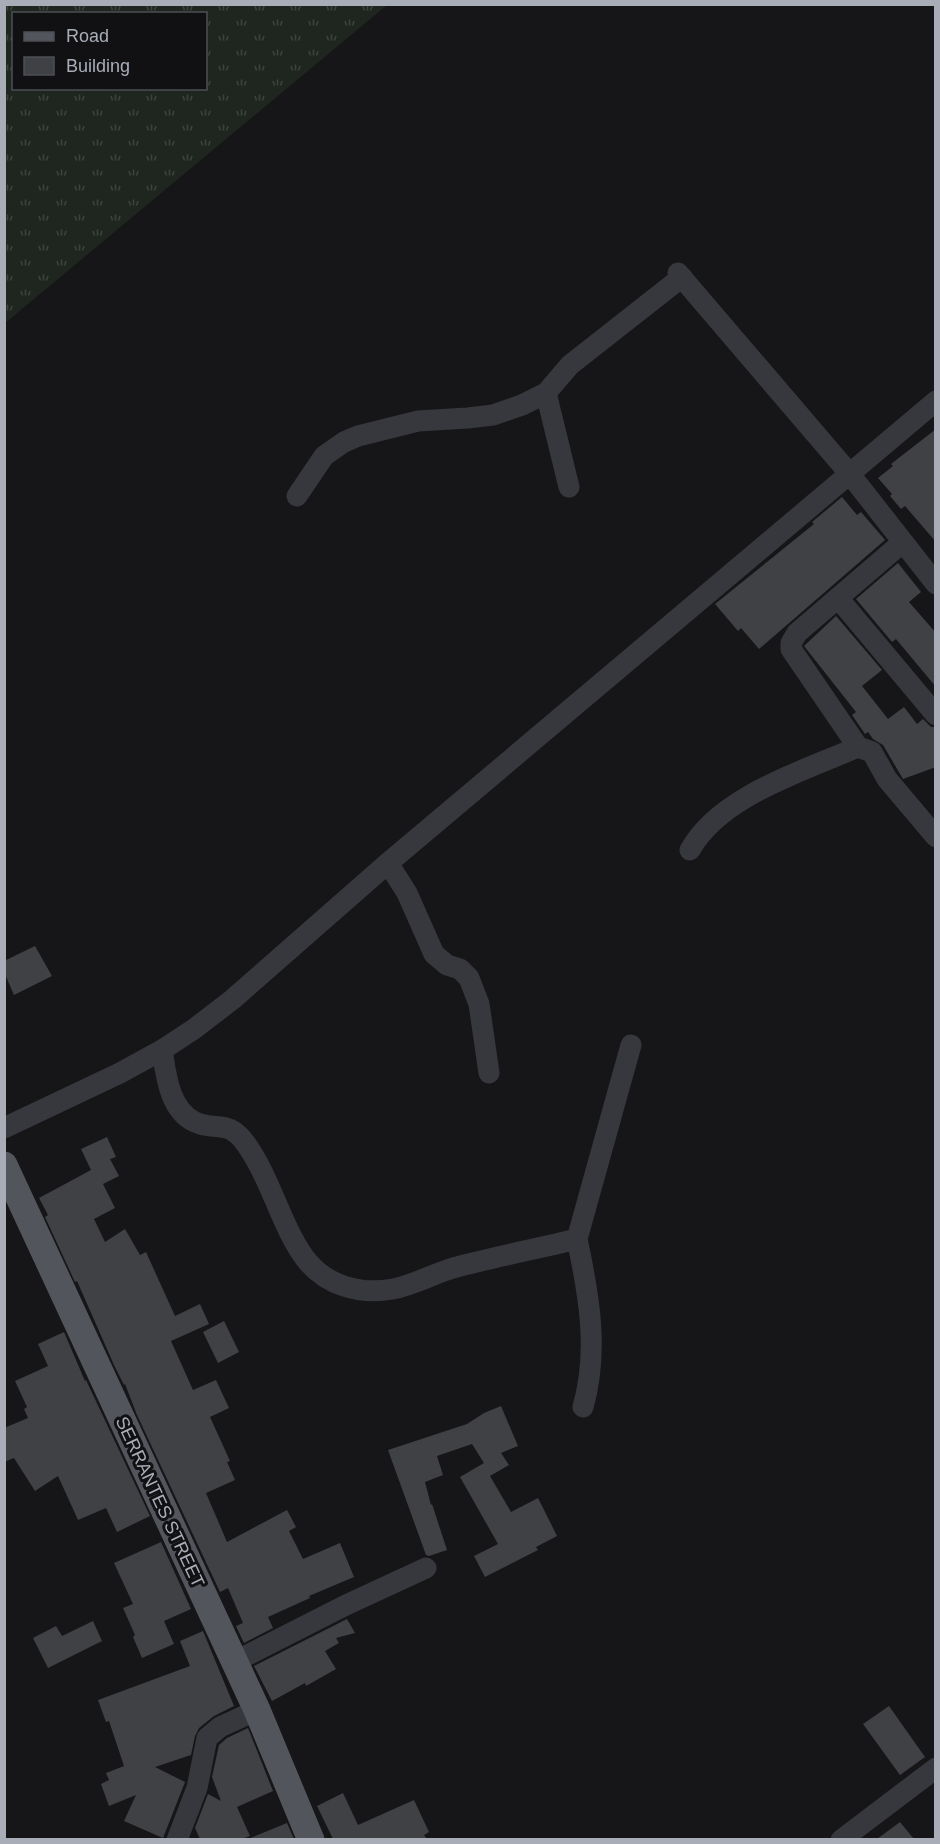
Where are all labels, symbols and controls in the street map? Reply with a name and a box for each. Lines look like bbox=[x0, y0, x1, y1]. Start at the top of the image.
legend bbox=[12, 12, 207, 90]
text: Road bbox=[66, 26, 109, 46]
text: Building bbox=[66, 56, 130, 76]
street label: SERRANTES STREET bbox=[112, 1413, 208, 1591]

